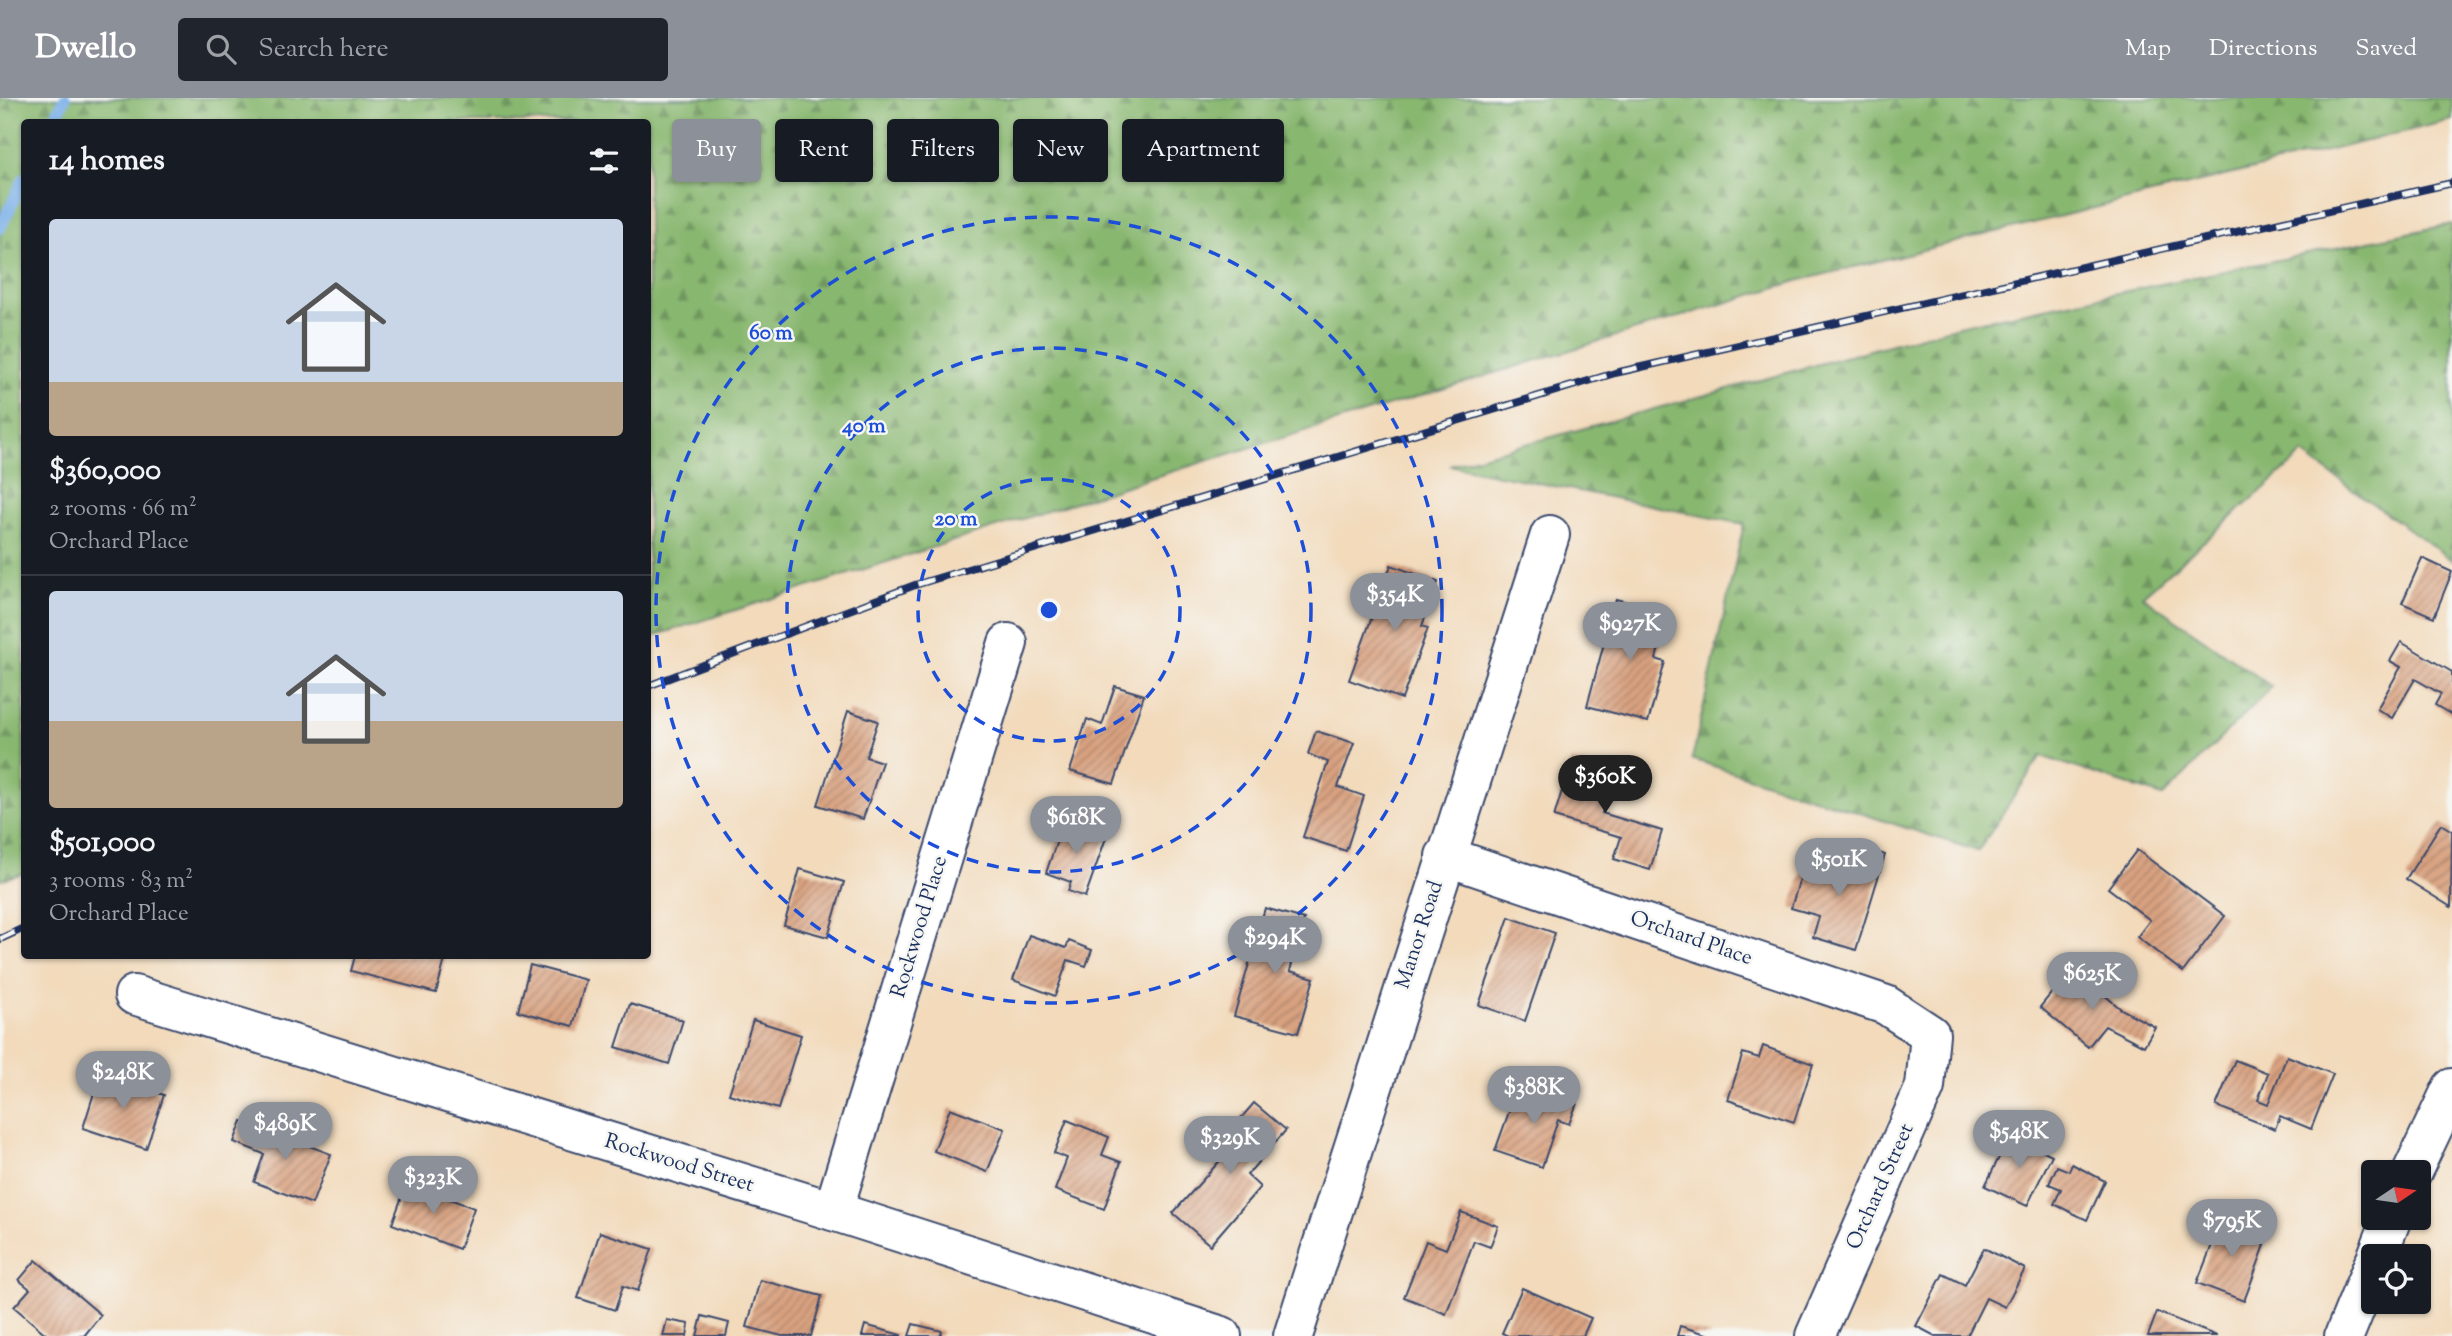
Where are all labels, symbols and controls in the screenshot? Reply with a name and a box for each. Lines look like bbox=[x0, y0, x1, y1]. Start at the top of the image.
search box bbox=[178, 18, 668, 81]
text: Dwello bbox=[35, 25, 136, 73]
icon: search bbox=[202, 30, 240, 68]
text: Search here bbox=[258, 31, 389, 68]
text: Map bbox=[2125, 32, 2171, 66]
text: Directions bbox=[2209, 32, 2317, 66]
text: Saved bbox=[2355, 32, 2417, 66]
chip: Buy bbox=[672, 119, 761, 182]
chip: Rent bbox=[775, 119, 873, 182]
chip: Filters bbox=[887, 119, 999, 182]
chip: New bbox=[1013, 119, 1108, 182]
chip: Apartment bbox=[1122, 119, 1284, 182]
text: 14 homes bbox=[49, 140, 165, 183]
icon: filters bbox=[585, 142, 623, 180]
icon: home bbox=[273, 264, 399, 390]
text: 60 m bbox=[749, 319, 793, 349]
text: 40 m bbox=[841, 412, 886, 442]
text: $360,000 bbox=[49, 450, 161, 493]
text: 2 rooms · 66 m² bbox=[49, 493, 197, 526]
text: 20 m bbox=[935, 505, 978, 535]
text: Orchard Place bbox=[49, 526, 189, 559]
pin: $354K bbox=[1346, 574, 1444, 633]
text: $354K bbox=[1366, 579, 1424, 612]
centre of rings bbox=[1037, 598, 1061, 622]
pin: $927K bbox=[1581, 602, 1679, 662]
text: $927K bbox=[1599, 608, 1661, 641]
icon: home bbox=[273, 636, 399, 762]
pin: $360K bbox=[1556, 756, 1654, 815]
text: $360K bbox=[1574, 761, 1636, 794]
pin: $618K bbox=[1027, 796, 1125, 856]
text: $618K bbox=[1046, 802, 1106, 835]
text: $501,000 bbox=[49, 822, 155, 865]
pin: $501K bbox=[1790, 838, 1888, 898]
text: $501K bbox=[1811, 844, 1867, 877]
street label: Rockwood Place bbox=[884, 852, 956, 1002]
text: 3 rooms · 83 m² bbox=[49, 865, 193, 898]
street label: Manor Road bbox=[1388, 877, 1452, 993]
text: Orchard Place bbox=[49, 898, 189, 931]
street label: Orchard Place bbox=[1626, 904, 1756, 974]
pin: $294K bbox=[1226, 916, 1324, 976]
text: $294K bbox=[1244, 922, 1306, 955]
pin: $625K bbox=[2043, 953, 2141, 1012]
text: $625K bbox=[2063, 958, 2121, 991]
pin: $248K bbox=[74, 1052, 172, 1111]
text: $248K bbox=[92, 1057, 154, 1090]
pin: $388K bbox=[1485, 1066, 1583, 1126]
text: $388K bbox=[1503, 1072, 1565, 1105]
pin: $489K bbox=[236, 1102, 334, 1162]
text: $489K bbox=[253, 1108, 317, 1141]
pin: $548K bbox=[1970, 1110, 2068, 1170]
pin: $329K bbox=[1181, 1116, 1279, 1176]
text: $548K bbox=[1989, 1116, 2049, 1149]
street label: Orchard Street bbox=[1840, 1119, 1922, 1255]
text: $329K bbox=[1200, 1122, 1260, 1155]
street label: Rockwood Street bbox=[600, 1127, 758, 1201]
pin: $323K bbox=[384, 1156, 482, 1216]
north arrow bbox=[2361, 1160, 2431, 1230]
map controls bbox=[2361, 1160, 2431, 1314]
text: $323K bbox=[404, 1162, 462, 1195]
pin: $795K bbox=[2183, 1200, 2281, 1259]
text: $795K bbox=[2202, 1205, 2262, 1238]
button: locate bbox=[2361, 1244, 2431, 1314]

